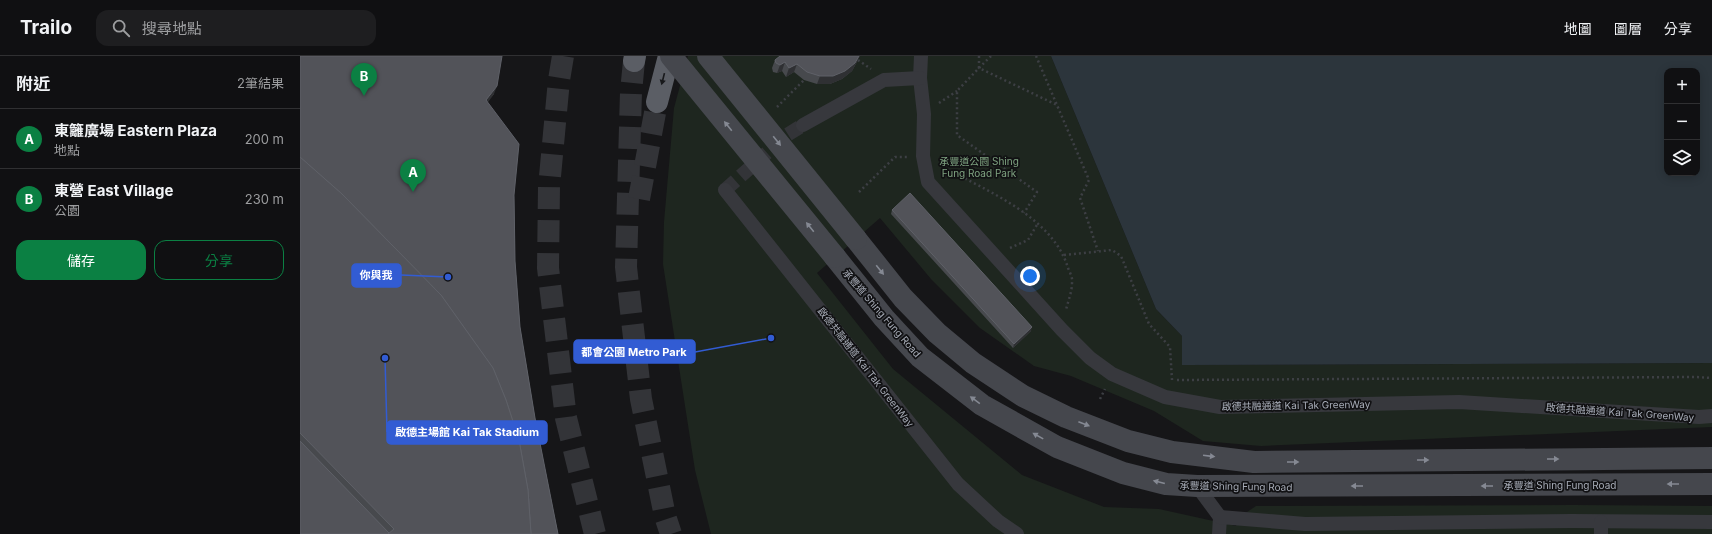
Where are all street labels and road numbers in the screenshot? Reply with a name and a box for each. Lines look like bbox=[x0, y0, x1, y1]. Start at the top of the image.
street label: 承豐道 Shing Fung Road bbox=[840, 266, 924, 360]
street label: 啟德共融通道 Kai Tak GreenWay bbox=[816, 305, 917, 430]
street label: 啟德共融通道 Kai Tak GreenWay bbox=[1222, 398, 1371, 412]
street label: 啟德共融通道 Kai Tak GreenWay bbox=[1545, 401, 1695, 423]
street label: 承豐道 Shing Fung Road bbox=[1179, 479, 1293, 493]
street label: 承豐道 Shing Fung Road bbox=[1504, 479, 1616, 491]

